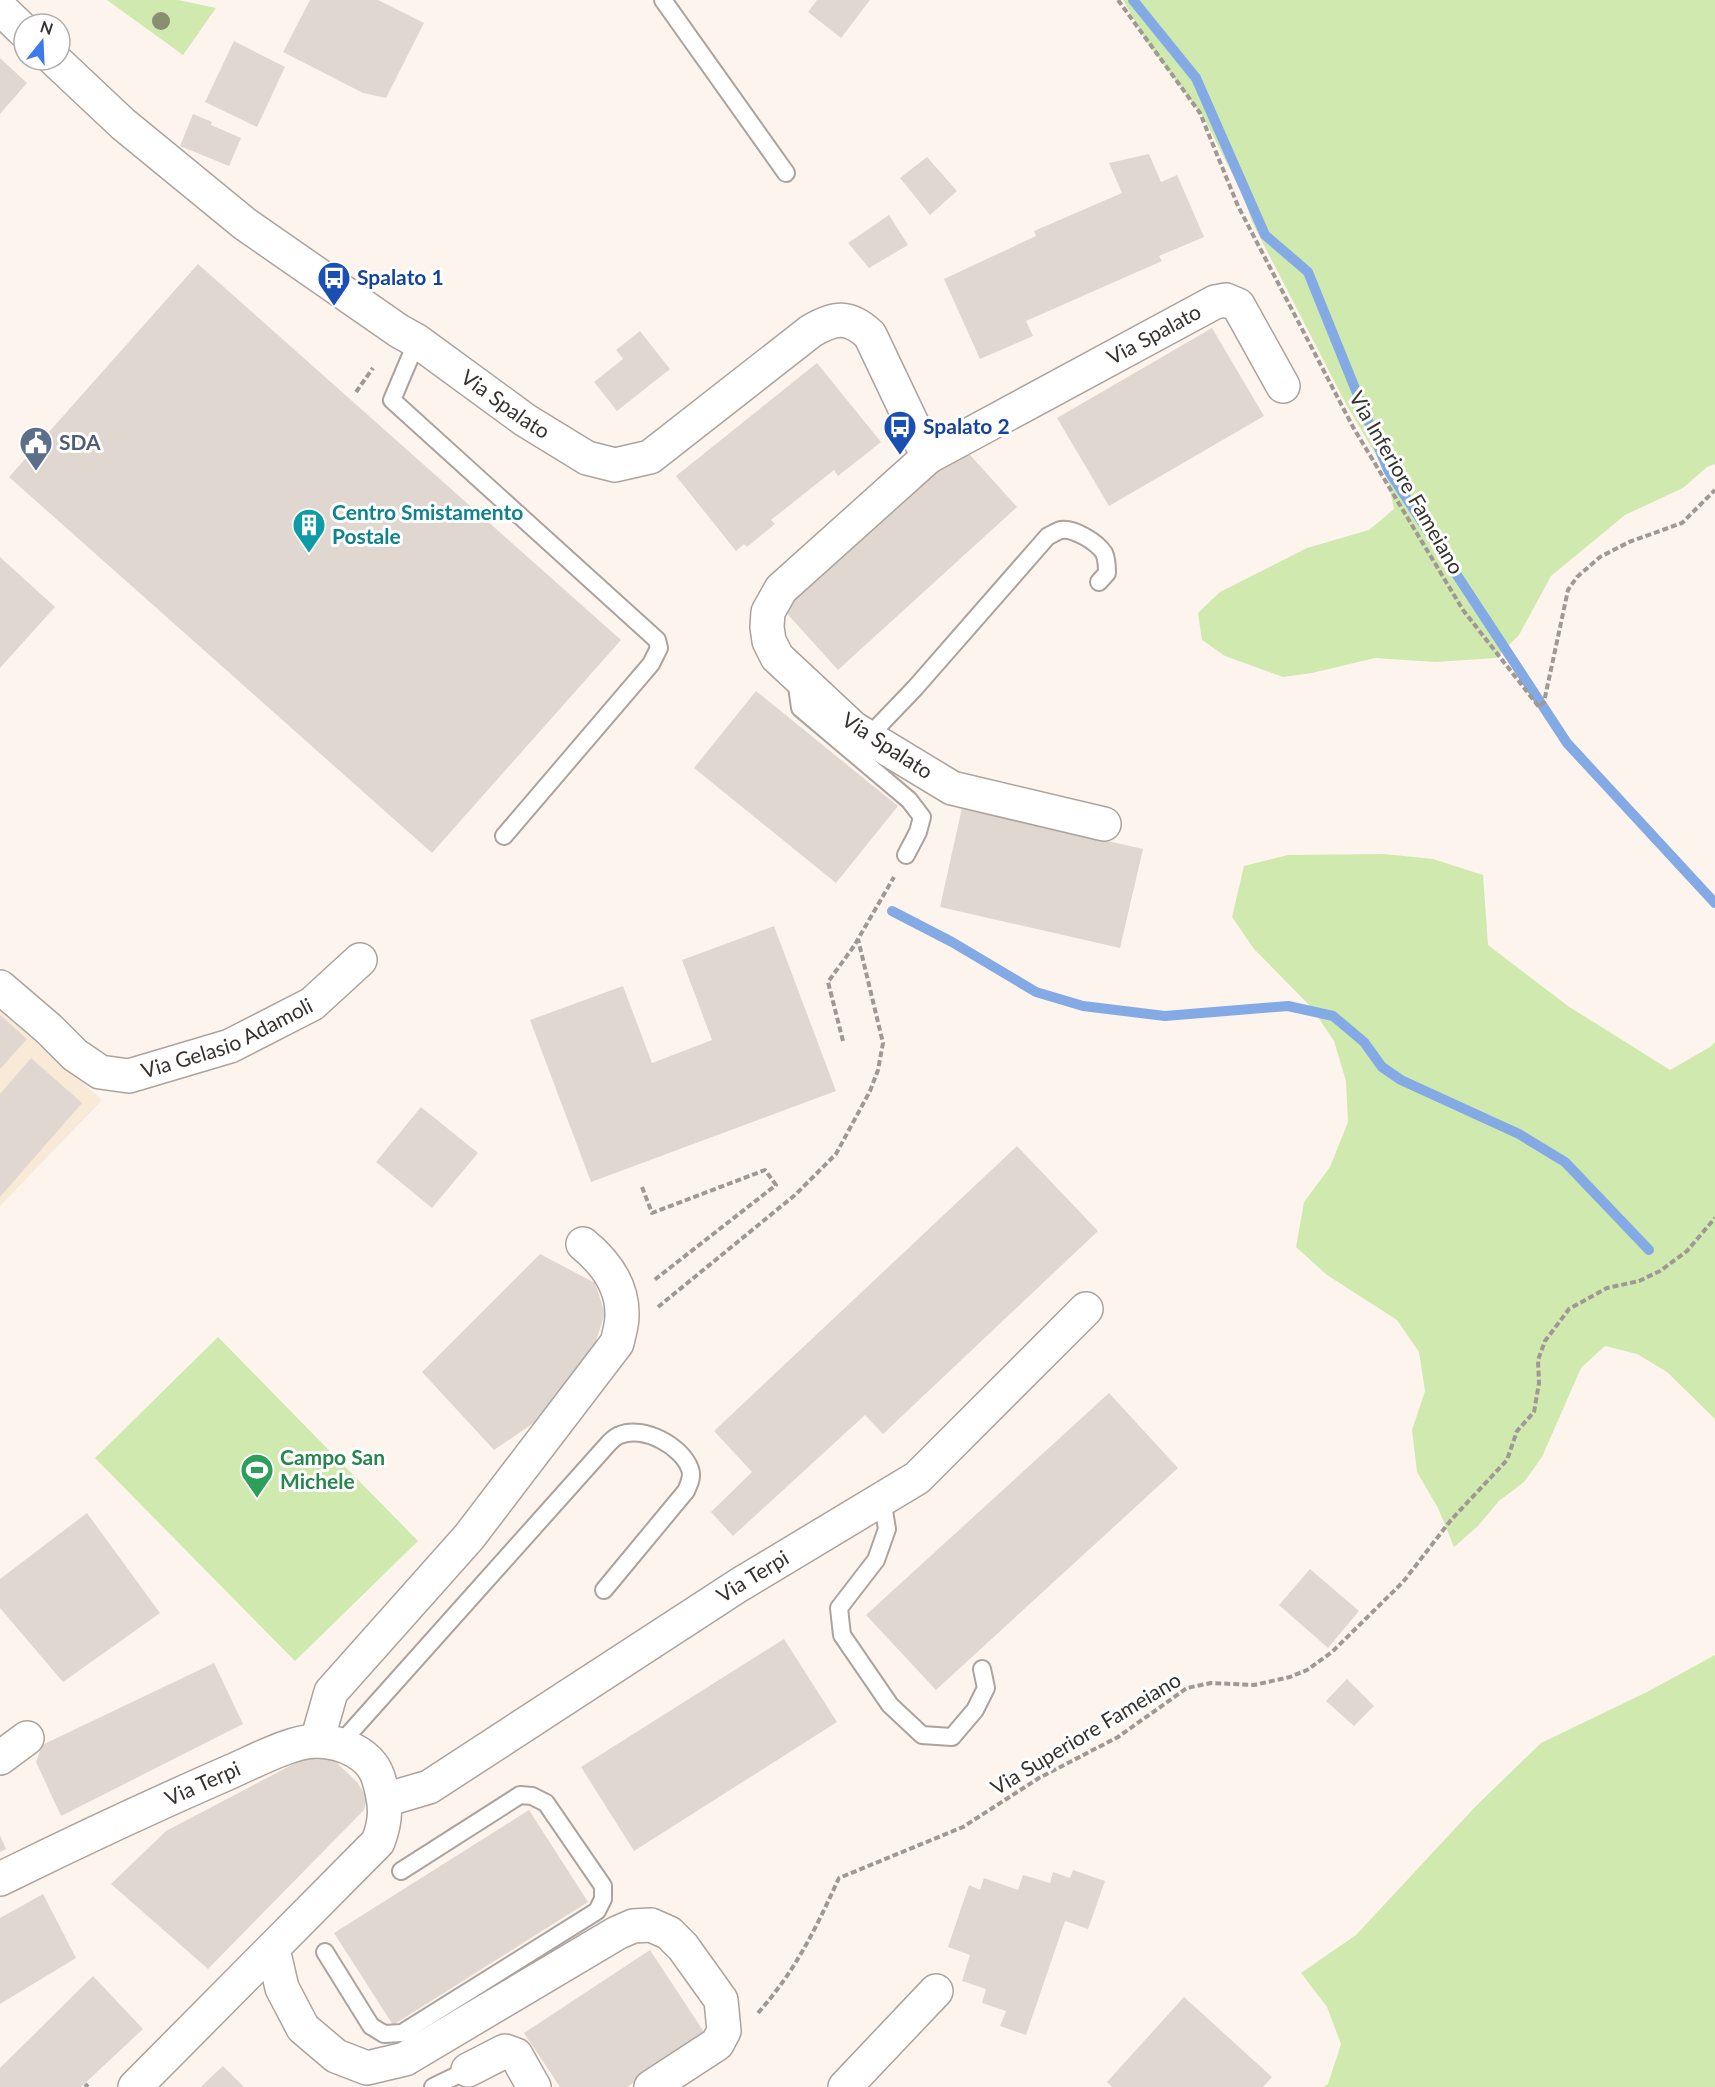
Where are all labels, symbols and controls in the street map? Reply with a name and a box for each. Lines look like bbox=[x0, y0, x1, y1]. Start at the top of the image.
north arrow bbox=[12, 12, 72, 72]
text: N bbox=[38, 16, 56, 38]
bus stop icon: Spalato 1 bbox=[316, 260, 352, 307]
place label: Spalato 1 bbox=[357, 264, 444, 289]
street label: Via Spalato bbox=[1102, 298, 1205, 369]
street label: Via Spalato bbox=[457, 363, 555, 443]
street label: Via Inferiore Fameiano bbox=[1345, 386, 1470, 578]
bus stop icon: Spalato 2 bbox=[882, 409, 918, 456]
place label: Spalato 2 bbox=[923, 413, 1010, 438]
public building icon: SDA bbox=[18, 425, 54, 472]
place label: SDA bbox=[59, 429, 101, 454]
place label: Centro Smistamento Postale bbox=[332, 499, 523, 548]
building icon: Centro Smistamento Postale bbox=[291, 507, 327, 554]
street label: Via Spalato bbox=[838, 706, 938, 783]
street label: Via Gelasio Adamoli bbox=[138, 992, 316, 1083]
place label: Campo San Michele bbox=[280, 1444, 385, 1493]
sports icon: Campo San Michele bbox=[239, 1452, 275, 1499]
street label: Via Terpi bbox=[711, 1544, 793, 1607]
street label: Via Superiore Fameiano bbox=[986, 1666, 1185, 1799]
street label: Via Terpi bbox=[161, 1755, 244, 1810]

